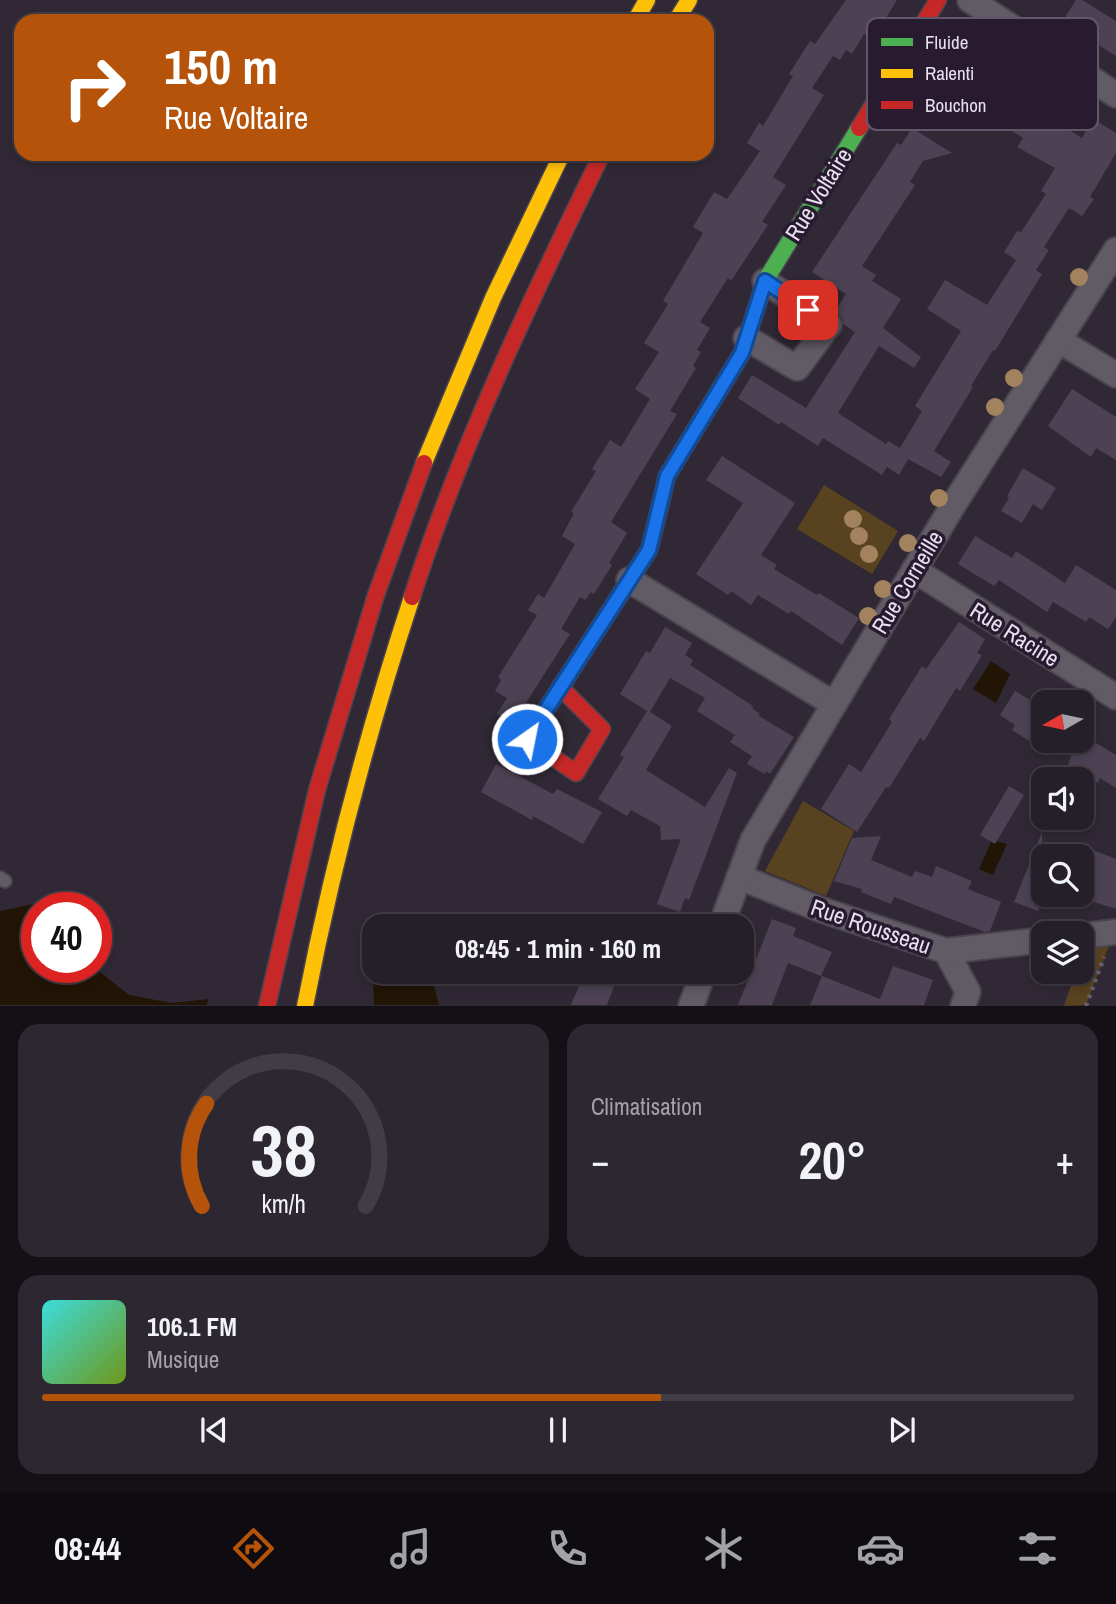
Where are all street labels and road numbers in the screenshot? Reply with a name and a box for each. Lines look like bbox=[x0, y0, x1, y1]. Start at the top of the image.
street label: Rue Voltaire bbox=[777, 142, 859, 246]
street label: Rue Corneille bbox=[864, 525, 950, 639]
street label: Rue Racine bbox=[965, 594, 1065, 674]
street label: Rue Rousseau bbox=[807, 891, 935, 961]

